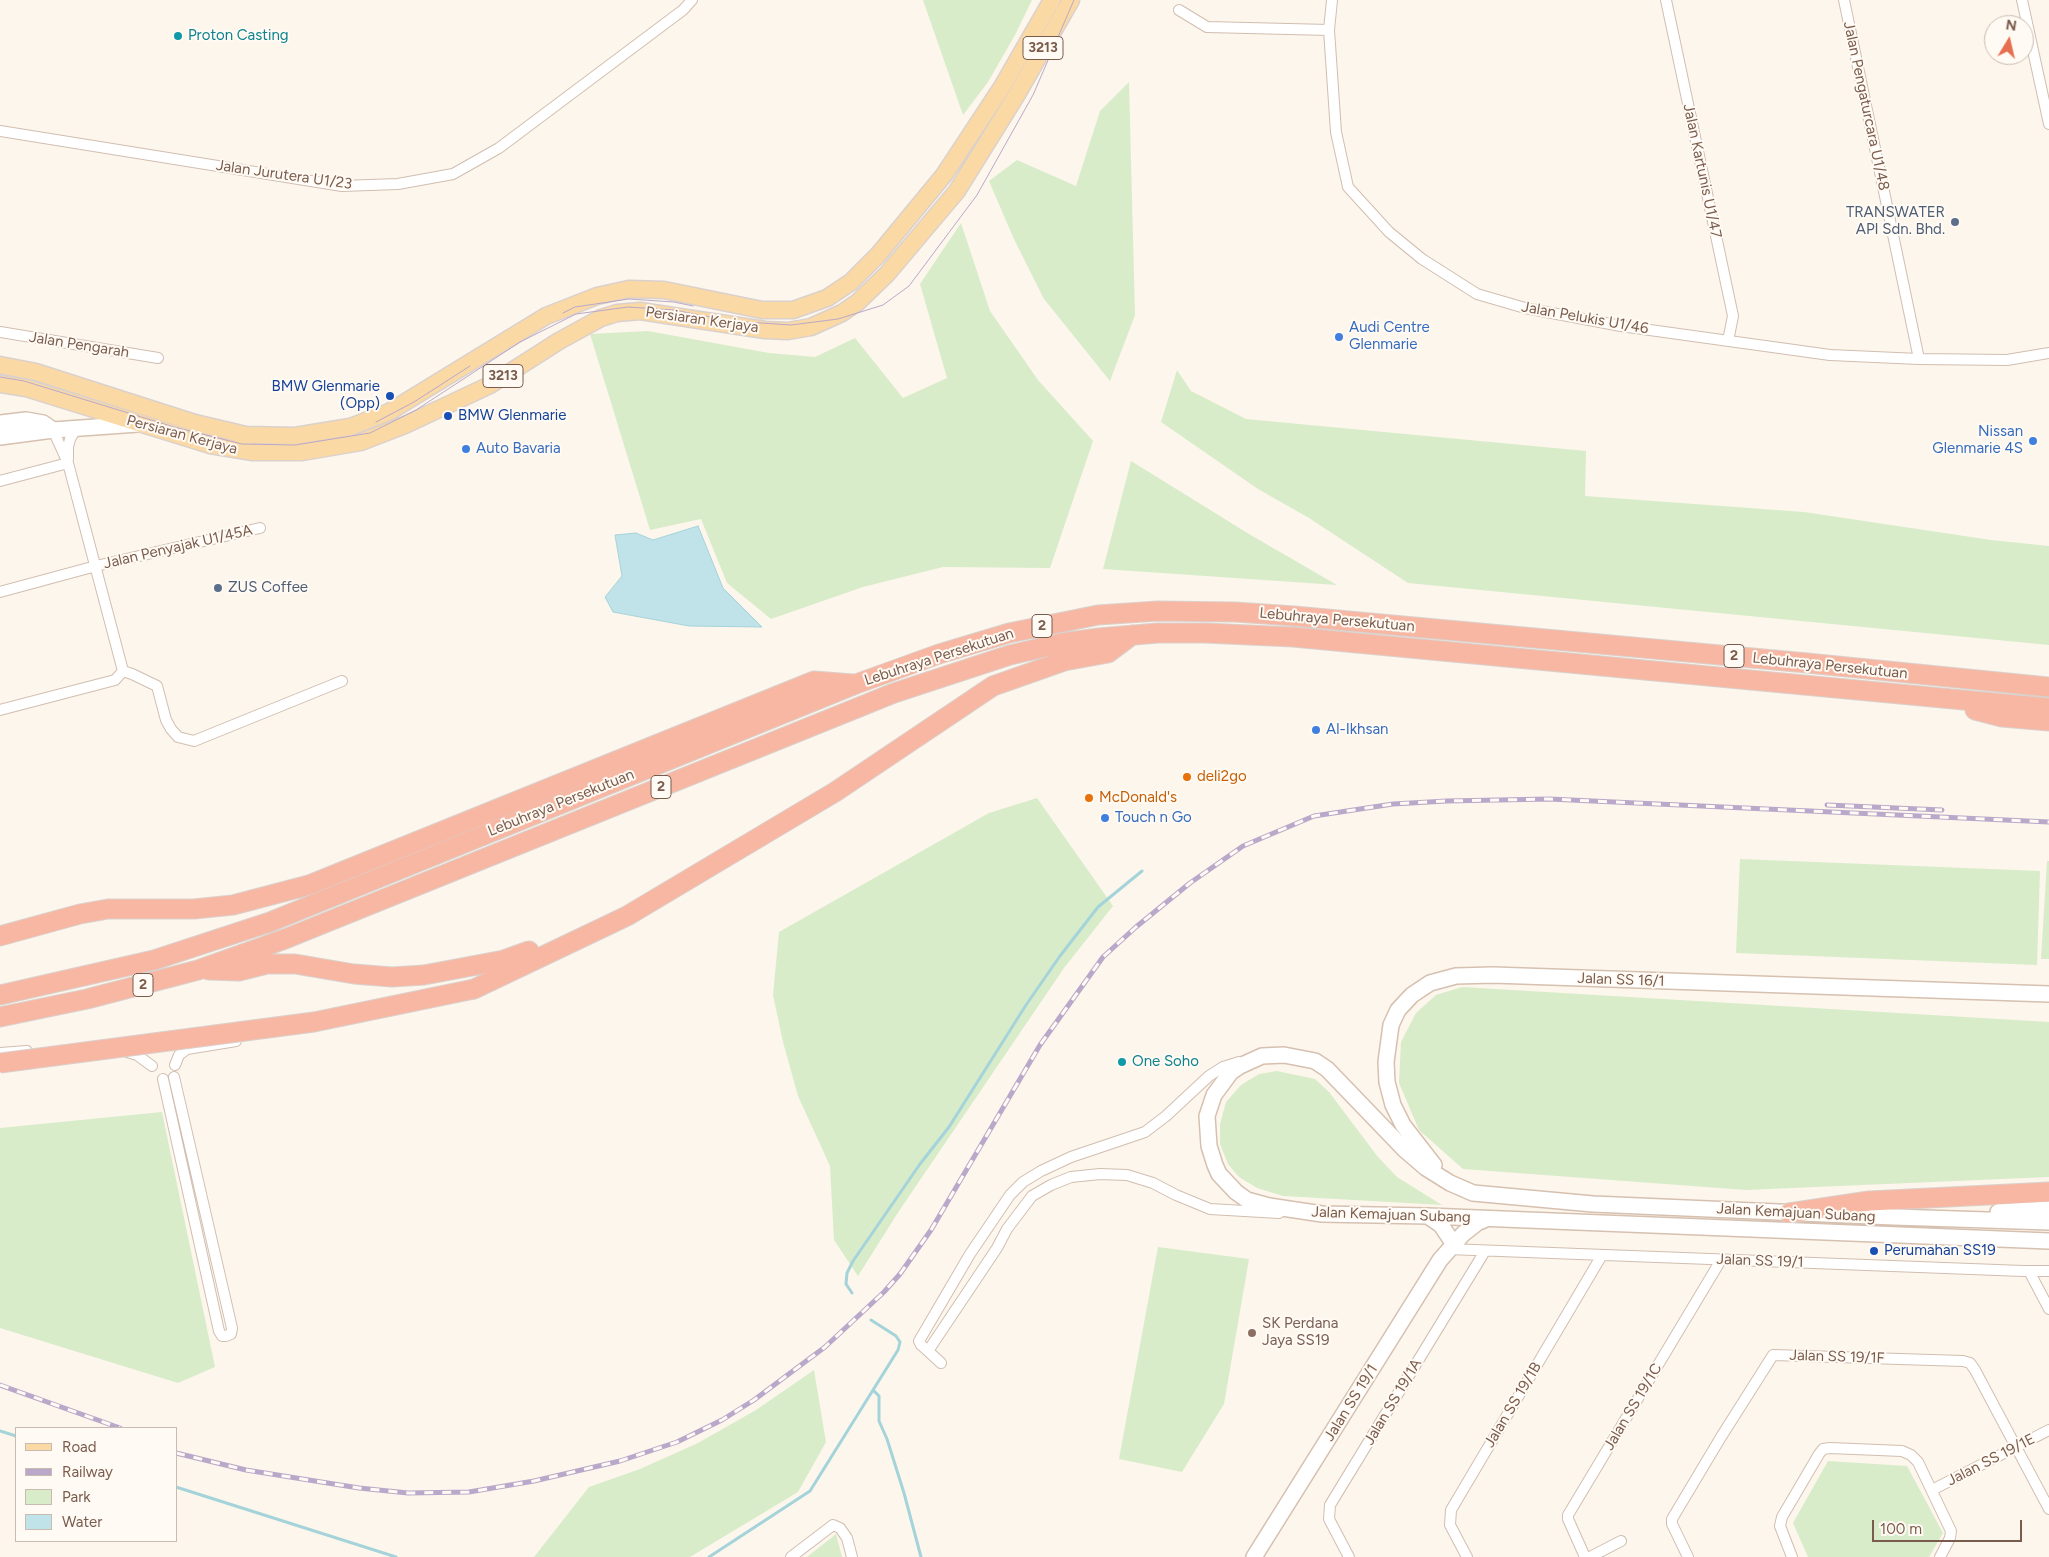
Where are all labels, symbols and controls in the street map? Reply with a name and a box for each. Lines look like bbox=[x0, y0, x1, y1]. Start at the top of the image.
north arrow bbox=[1984, 15, 2034, 65]
text: N bbox=[2005, 16, 2018, 35]
street label: Jalan Pengaturcara U1/48 bbox=[1839, 20, 1893, 192]
place label: Proton Casting bbox=[188, 27, 289, 45]
marker: Proton Casting bbox=[172, 30, 184, 42]
road number: 3213 bbox=[1023, 36, 1063, 59]
street label: Jalan Kartunis U1/47 bbox=[1679, 102, 1725, 240]
street label: Jalan Jurutera U1/23 bbox=[215, 157, 353, 193]
place label: TRANSWATER API Sdn. Bhd. bbox=[1846, 204, 1945, 239]
marker: TRANSWATER API Sdn. Bhd. bbox=[1949, 216, 1961, 228]
street label: Jalan Pelukis U1/46 bbox=[1520, 298, 1650, 338]
street label: Persiaran Kerjaya bbox=[644, 303, 760, 337]
place label: Audi Centre Glenmarie bbox=[1349, 319, 1430, 354]
street label: Jalan Pengarah bbox=[28, 328, 130, 362]
marker: Audi Centre Glenmarie bbox=[1333, 331, 1345, 343]
road number: 3213 bbox=[483, 364, 523, 388]
place label: BMW Glenmarie (Opp) bbox=[272, 378, 380, 413]
marker: BMW Glenmarie (Opp) bbox=[384, 390, 396, 402]
place label: BMW Glenmarie bbox=[458, 407, 566, 425]
marker: BMW Glenmarie bbox=[442, 410, 454, 422]
street label: Persiaran Kerjaya bbox=[125, 412, 239, 458]
place label: Nissan Glenmarie 4S bbox=[1932, 423, 2023, 458]
marker: Nissan Glenmarie 4S bbox=[2027, 435, 2039, 447]
place label: Auto Bavaria bbox=[476, 440, 561, 458]
marker: Auto Bavaria bbox=[460, 443, 472, 455]
street label: Jalan Penyajak U1/45A bbox=[102, 521, 254, 573]
place label: ZUS Coffee bbox=[228, 579, 308, 597]
marker: ZUS Coffee bbox=[212, 582, 224, 594]
street label: Lebuhraya Persekutuan bbox=[1259, 604, 1415, 636]
road number: 2 bbox=[1032, 614, 1052, 638]
street label: Lebuhraya Persekutuan bbox=[862, 624, 1016, 690]
road number: 2 bbox=[1724, 644, 1744, 668]
street label: Lebuhraya Persekutuan bbox=[1752, 649, 1908, 683]
place label: Al-Ikhsan bbox=[1326, 721, 1388, 739]
marker: Al-Ikhsan bbox=[1310, 724, 1322, 736]
street label: Lebuhraya Persekutuan bbox=[485, 765, 637, 841]
place label: deli2go bbox=[1197, 768, 1247, 786]
marker: deli2go bbox=[1181, 771, 1193, 783]
road number: 2 bbox=[651, 776, 671, 799]
place label: McDonald's bbox=[1099, 789, 1177, 807]
marker: McDonald's bbox=[1083, 792, 1095, 804]
place label: Touch n Go bbox=[1115, 809, 1192, 827]
marker: Touch n Go bbox=[1099, 812, 1111, 824]
street label: Jalan SS 16/1 bbox=[1577, 969, 1665, 991]
road number: 2 bbox=[133, 974, 153, 996]
place label: One Soho bbox=[1132, 1053, 1199, 1071]
marker: One Soho bbox=[1116, 1056, 1128, 1068]
street label: Jalan Kemajuan Subang bbox=[1716, 1200, 1876, 1226]
street label: Jalan Kemajuan Subang bbox=[1311, 1203, 1471, 1227]
place label: Perumahan SS19 bbox=[1884, 1242, 1996, 1260]
marker: Perumahan SS19 bbox=[1868, 1245, 1880, 1257]
street label: Jalan SS 19/1 bbox=[1716, 1250, 1804, 1272]
place label: SK Perdana Jaya SS19 bbox=[1262, 1315, 1338, 1350]
marker: SK Perdana Jaya SS19 bbox=[1246, 1327, 1258, 1339]
street label: Jalan SS 19/1F bbox=[1789, 1346, 1885, 1368]
street label: Jalan SS 19/1A bbox=[1360, 1356, 1426, 1448]
street label: Jalan SS 19/1B bbox=[1480, 1359, 1546, 1451]
street label: Jalan SS 19/1C bbox=[1600, 1360, 1666, 1454]
street label: Jalan SS 19/1 bbox=[1320, 1361, 1382, 1445]
legend bbox=[15, 1427, 178, 1542]
street label: Jalan SS 19/1E bbox=[1944, 1430, 2038, 1490]
text: Road bbox=[62, 1438, 97, 1456]
text: Railway bbox=[62, 1463, 113, 1481]
text: Park bbox=[62, 1488, 91, 1506]
scale bar bbox=[1874, 1510, 2024, 1542]
text: Water bbox=[62, 1513, 102, 1531]
text: 100 m bbox=[1880, 1520, 1922, 1538]

